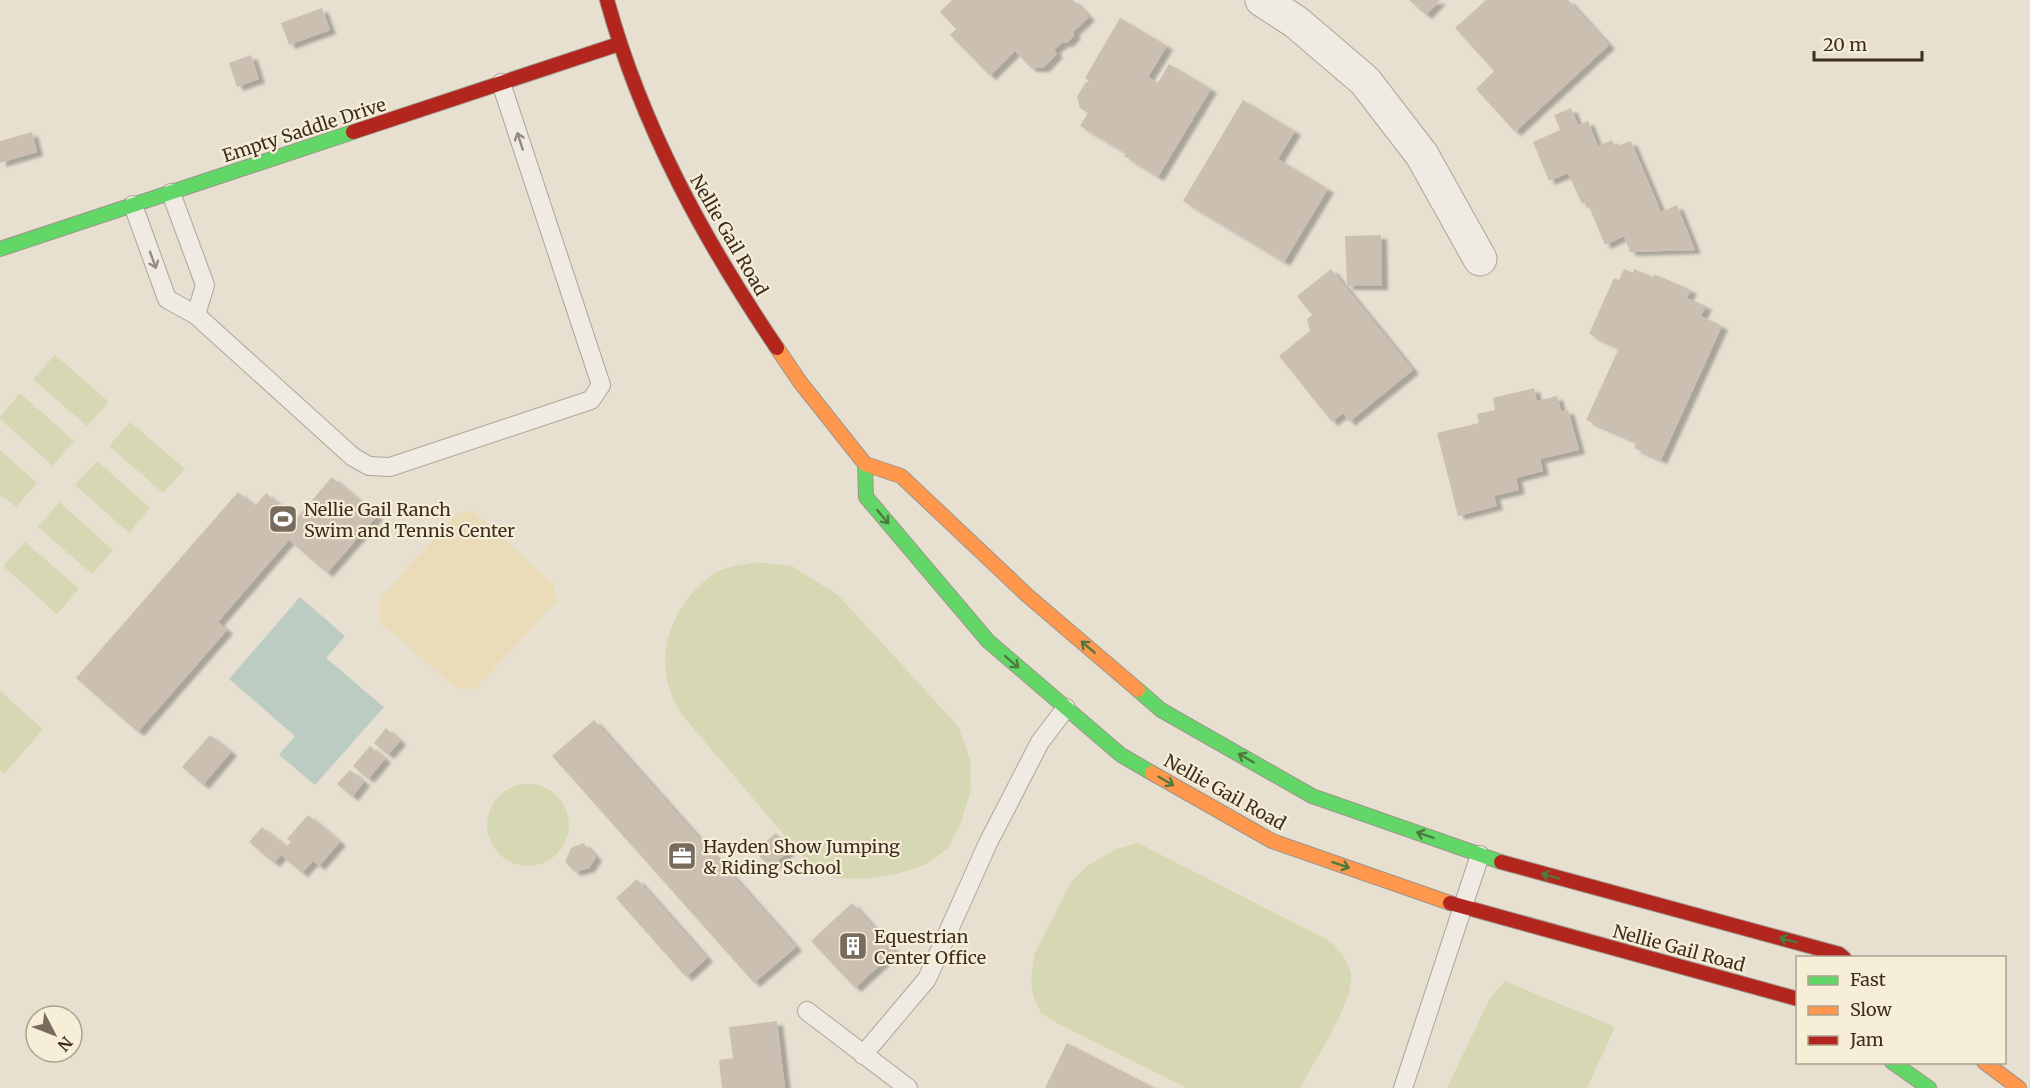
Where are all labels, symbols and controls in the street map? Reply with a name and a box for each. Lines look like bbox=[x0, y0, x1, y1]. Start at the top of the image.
scale bar bbox=[1814, 24, 1922, 62]
text: 20 m bbox=[1823, 33, 1867, 56]
street label: Empty Saddle Drive bbox=[219, 93, 389, 167]
one-way arrow bbox=[514, 132, 525, 151]
street label: Nellie Gail Road bbox=[685, 170, 773, 300]
one-way arrow bbox=[148, 250, 159, 269]
place label: Nellie Gail Ranch Swim and Tennis Center bbox=[304, 498, 515, 542]
sports icon: Nellie Gail Ranch Swim and Tennis Center bbox=[267, 503, 299, 535]
one-way arrow bbox=[876, 509, 890, 524]
one-way arrow bbox=[1081, 640, 1096, 654]
one-way arrow bbox=[1004, 656, 1020, 669]
street label: Nellie Gail Road bbox=[1160, 749, 1290, 835]
one-way arrow bbox=[1238, 752, 1255, 764]
one-way arrow bbox=[1157, 775, 1174, 787]
one-way arrow bbox=[1416, 829, 1435, 840]
place label: Hayden Show Jumping & Riding School bbox=[703, 835, 900, 879]
office icon: Hayden Show Jumping & Riding School bbox=[666, 840, 698, 872]
one-way arrow bbox=[1331, 861, 1350, 872]
one-way arrow bbox=[1541, 870, 1560, 881]
street label: Nellie Gail Road bbox=[1610, 919, 1748, 977]
place label: Equestrian Center Office bbox=[874, 925, 986, 969]
building icon: Equestrian Center Office bbox=[837, 930, 869, 962]
one-way arrow bbox=[1779, 934, 1798, 946]
legend bbox=[1796, 956, 2006, 1064]
text: Fast bbox=[1850, 968, 1886, 991]
text: Slow bbox=[1850, 998, 1893, 1021]
north arrow bbox=[24, 1004, 84, 1064]
text: Jam bbox=[1849, 1028, 1884, 1051]
text: N bbox=[53, 1033, 77, 1056]

